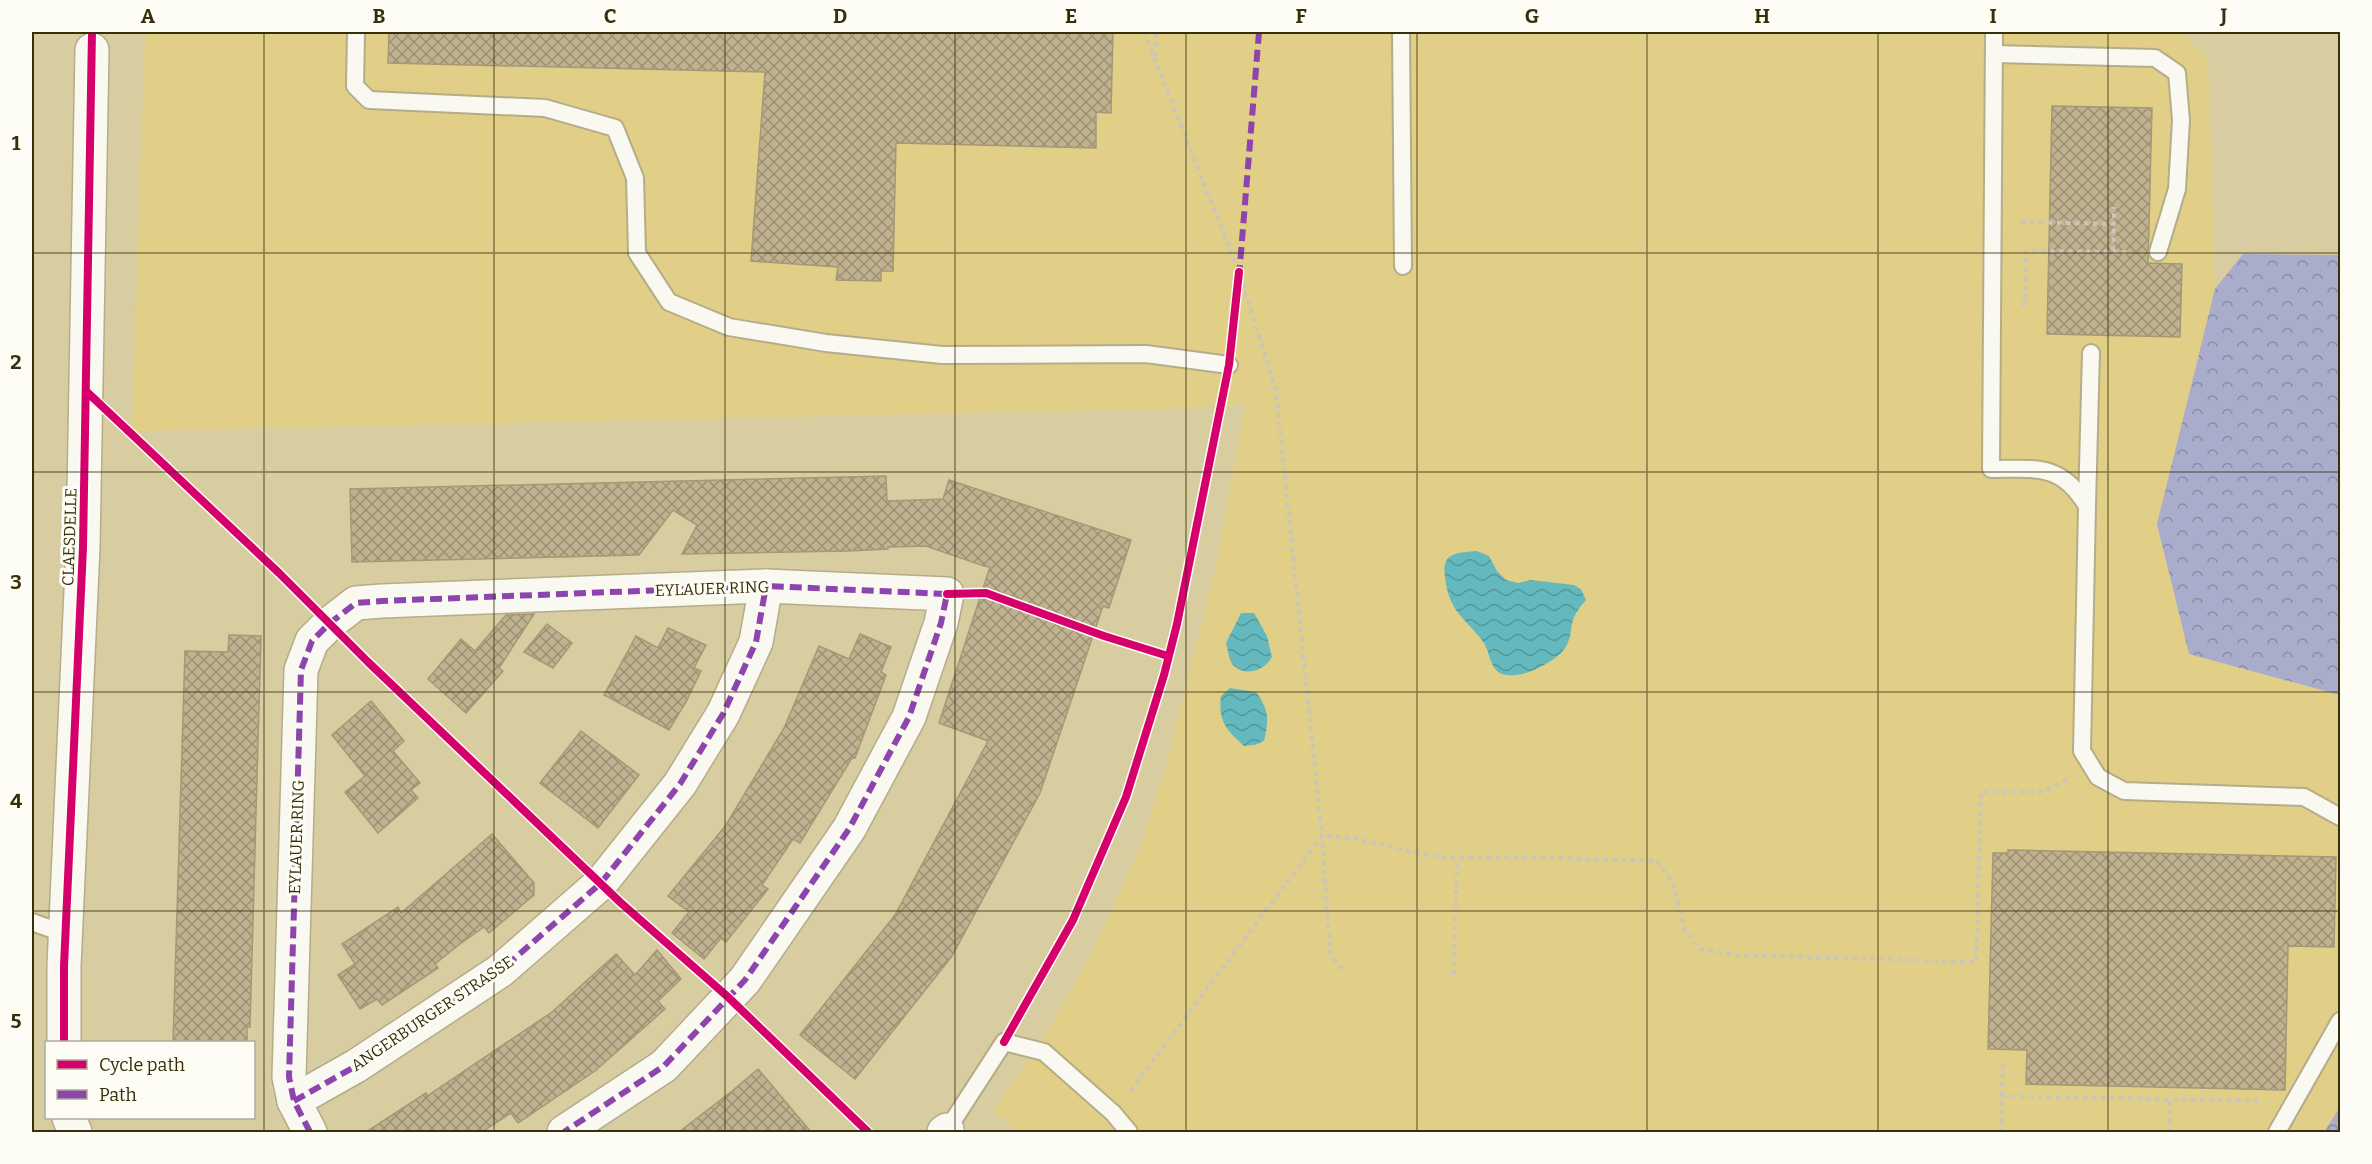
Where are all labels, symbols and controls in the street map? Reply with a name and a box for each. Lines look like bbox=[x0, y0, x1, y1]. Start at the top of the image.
text: A bbox=[141, 4, 156, 28]
text: B bbox=[373, 4, 386, 28]
text: C bbox=[604, 4, 616, 28]
text: D bbox=[833, 4, 847, 28]
text: E bbox=[1065, 4, 1077, 28]
text: F bbox=[1295, 4, 1307, 28]
text: G bbox=[1525, 4, 1539, 28]
text: H bbox=[1754, 4, 1770, 28]
text: I bbox=[1989, 4, 1997, 28]
text: J bbox=[2220, 4, 2228, 28]
text: 1 bbox=[12, 131, 21, 155]
text: 2 bbox=[10, 350, 22, 374]
street label: CLAESDELLE bbox=[58, 488, 81, 586]
text: 3 bbox=[10, 570, 22, 594]
street label: EYLAUER RING bbox=[654, 577, 770, 600]
street label: EYLAUER RING bbox=[285, 779, 308, 895]
text: 4 bbox=[10, 789, 22, 813]
street label: ANGERBURGER STRASSE bbox=[347, 952, 517, 1075]
text: 5 bbox=[11, 1009, 22, 1033]
legend bbox=[45, 1041, 255, 1119]
text: Cycle path bbox=[99, 1054, 185, 1076]
text: Path bbox=[99, 1084, 137, 1106]

